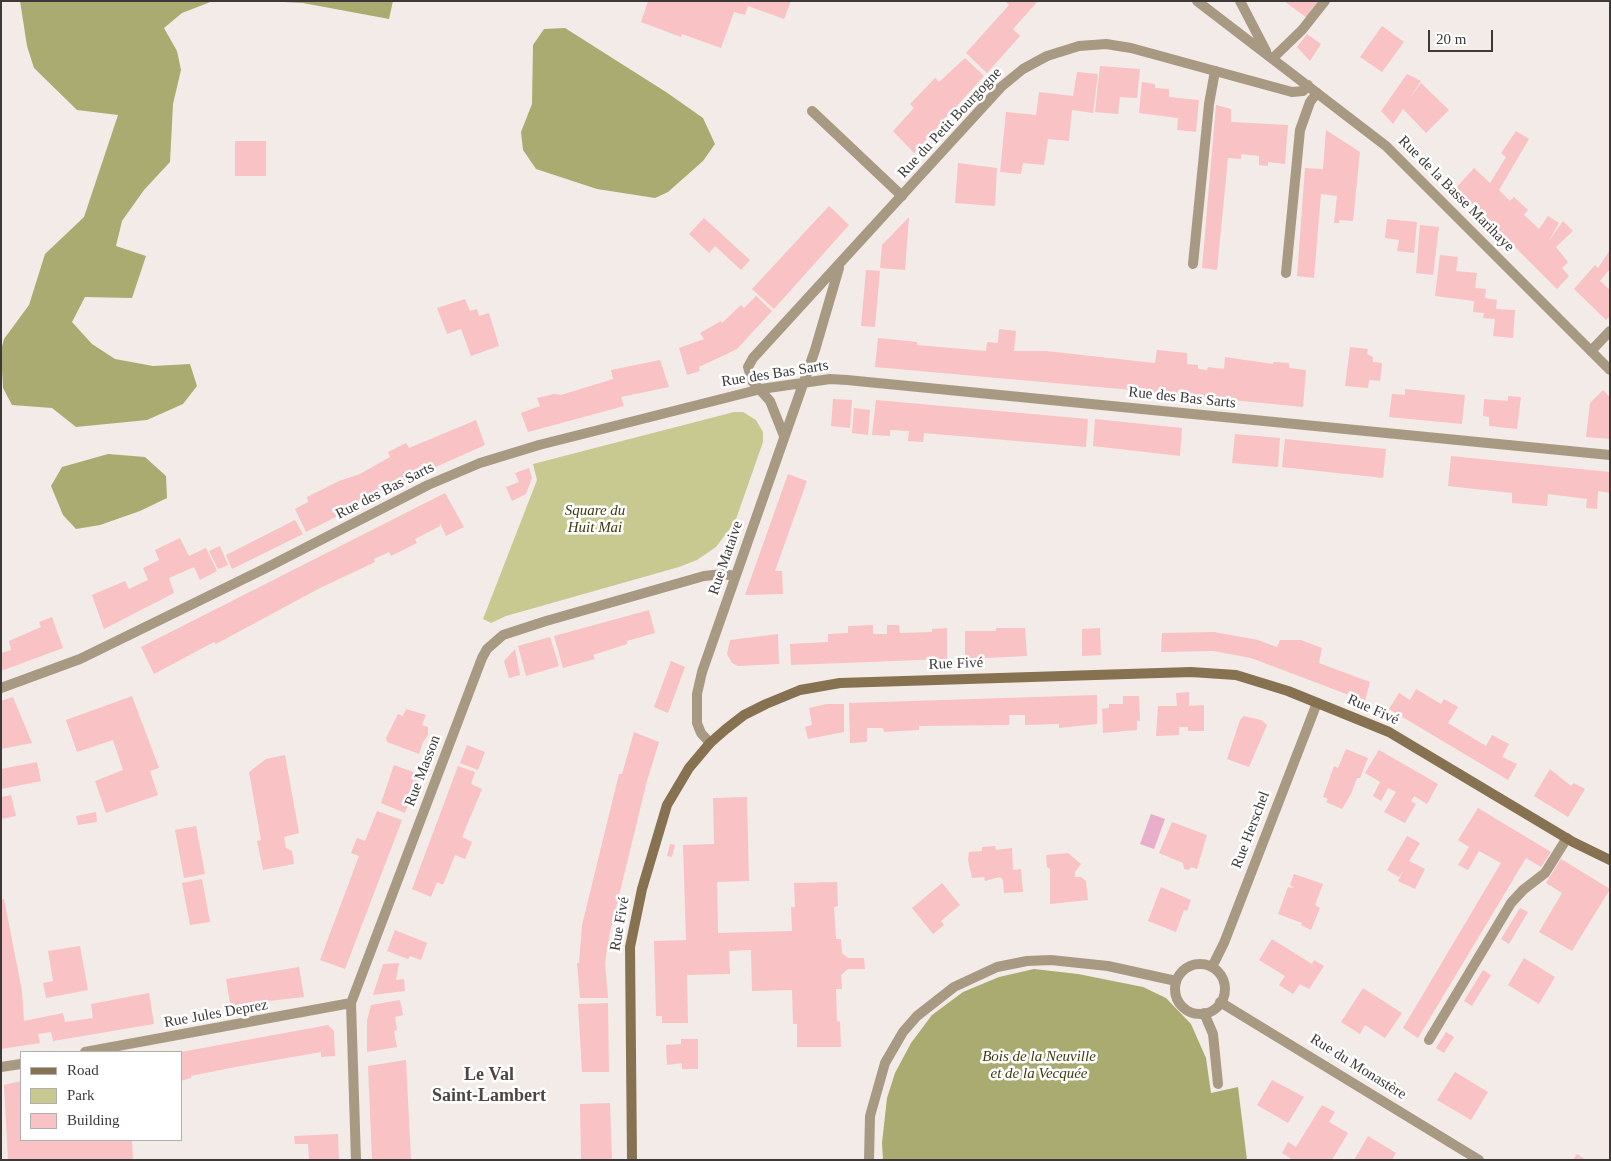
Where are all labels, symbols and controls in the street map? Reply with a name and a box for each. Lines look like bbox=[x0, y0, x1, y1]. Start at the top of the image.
scale bar bbox=[1431, 20, 1496, 52]
text: 20 m bbox=[1436, 31, 1466, 47]
street label: Rue du Petit Bourgogne bbox=[894, 64, 1006, 182]
street label: Rue de la Basse Marihaye bbox=[1394, 132, 1518, 256]
street label: Rue des Bas Sarts bbox=[720, 357, 830, 391]
street label: Rue des Bas Sarts bbox=[1127, 383, 1237, 413]
street label: Rue des Bas Sarts bbox=[333, 458, 437, 524]
park label: Square du Huit Mai bbox=[565, 502, 625, 537]
street label: Rue Mataive bbox=[705, 519, 747, 597]
street label: Rue Fivé bbox=[928, 654, 984, 674]
street label: Rue Fivé bbox=[1344, 691, 1402, 729]
street label: Rue Masson bbox=[401, 733, 445, 809]
street label: Rue Herschel bbox=[1228, 789, 1274, 871]
street label: Rue Fivé bbox=[606, 896, 634, 952]
street label: Rue Jules Deprez bbox=[163, 996, 269, 1032]
street label: Rue du Monastère bbox=[1307, 1030, 1409, 1104]
park label: Bois de la Neuville et de la Vecquée bbox=[982, 1048, 1096, 1083]
legend bbox=[20, 1051, 182, 1141]
text: Road bbox=[67, 1062, 99, 1078]
district label: Le Val Saint-Lambert bbox=[432, 1064, 546, 1106]
text: Park bbox=[67, 1087, 95, 1103]
text: Building bbox=[67, 1112, 120, 1128]

